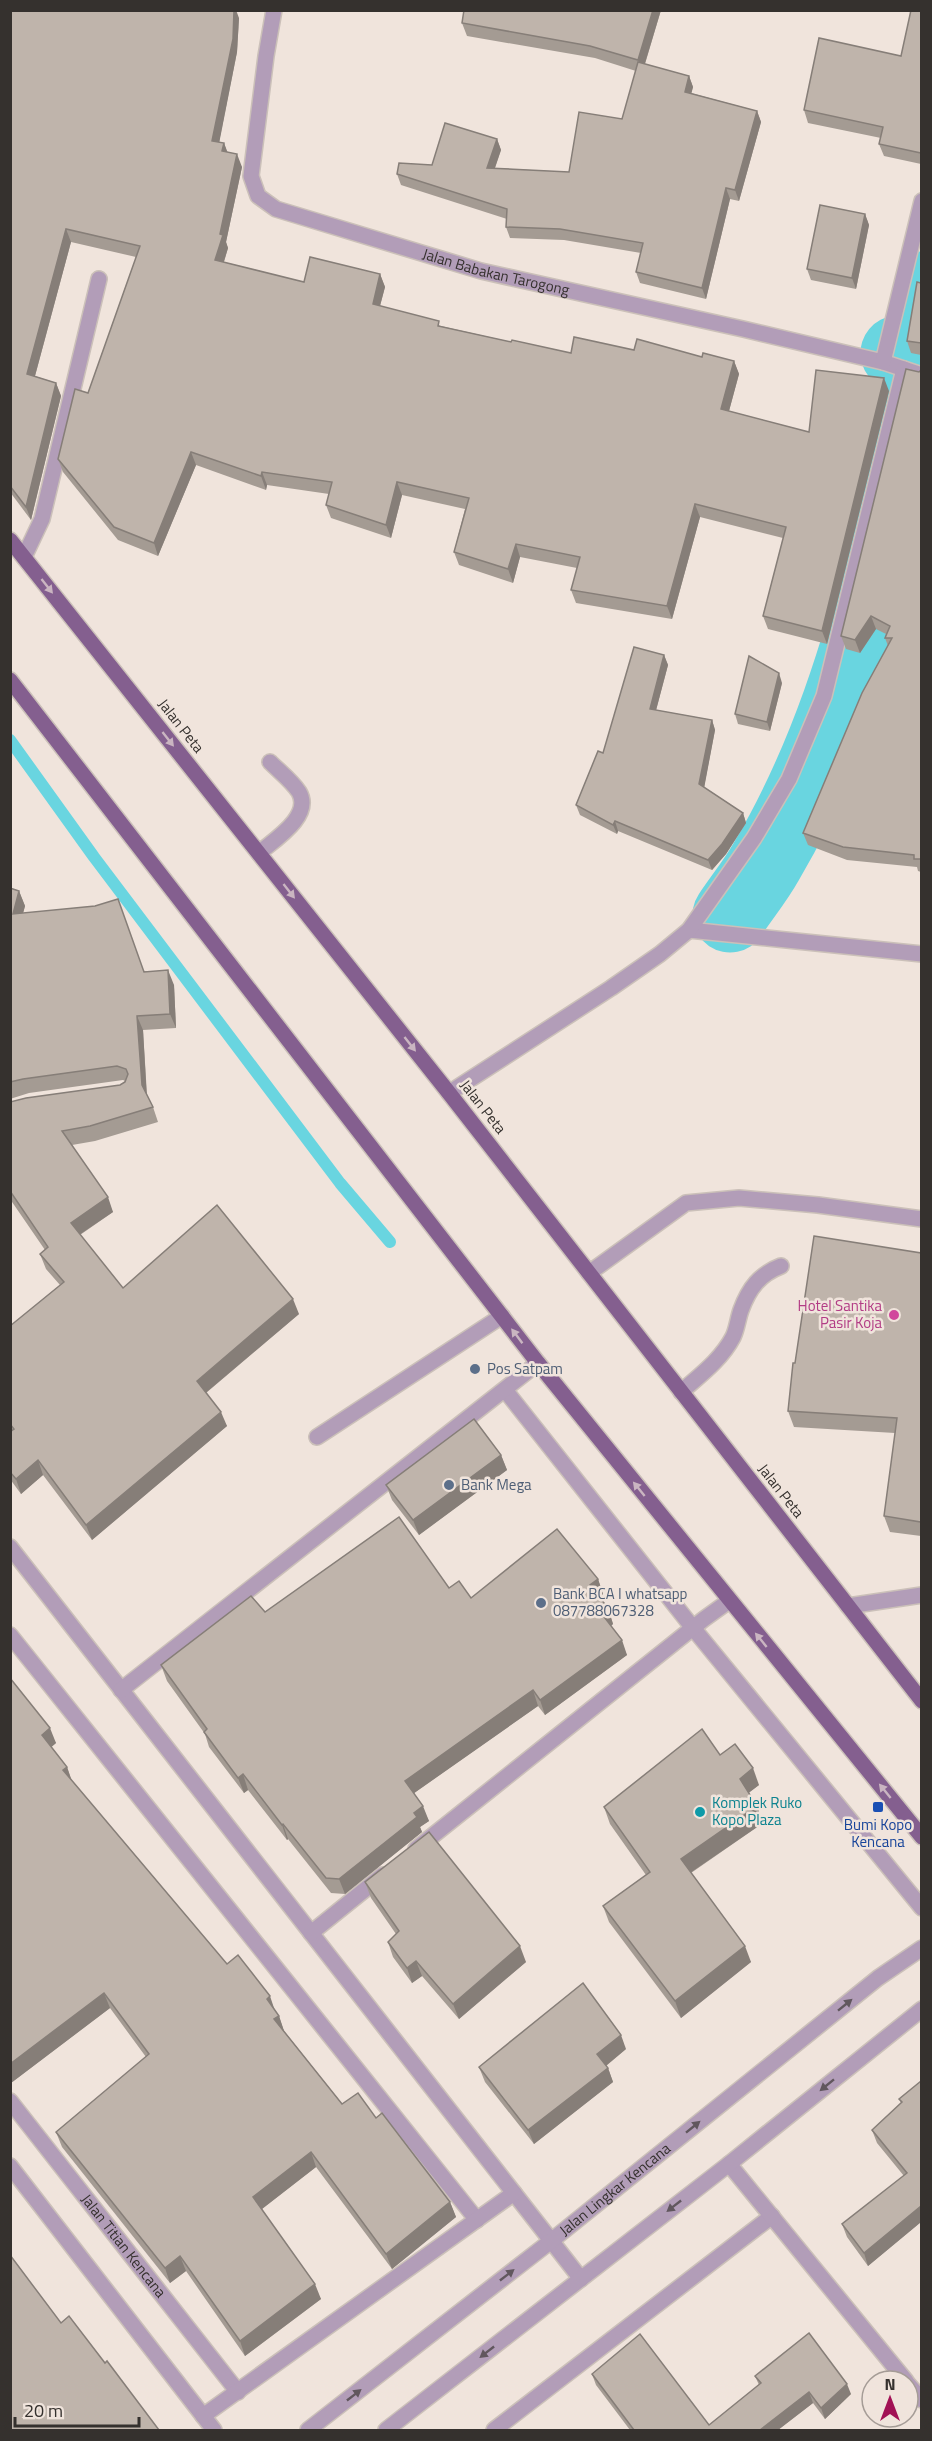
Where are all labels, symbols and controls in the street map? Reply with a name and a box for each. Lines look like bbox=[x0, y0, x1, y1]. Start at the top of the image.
street label: Jalan Babakan Tarogong bbox=[420, 242, 572, 301]
one-way arrow bbox=[40, 578, 53, 594]
street label: Jalan Peta bbox=[153, 694, 210, 758]
one-way arrow bbox=[161, 731, 173, 746]
one-way arrow bbox=[283, 884, 295, 899]
one-way arrow bbox=[404, 1036, 417, 1052]
street label: Jalan Peta bbox=[455, 1075, 512, 1139]
place label: Hotel Santika Pasir Koja bbox=[798, 1294, 882, 1334]
marker: Hotel Santika Pasir Koja bbox=[887, 1308, 901, 1322]
one-way arrow bbox=[511, 1329, 523, 1345]
place label: Pos Satpam bbox=[487, 1357, 563, 1380]
marker: Pos Satpam bbox=[468, 1362, 482, 1376]
street label: Jalan Peta bbox=[753, 1459, 810, 1523]
place label: Bank Mega bbox=[461, 1473, 532, 1496]
marker: Bank Mega bbox=[442, 1478, 456, 1492]
one-way arrow bbox=[632, 1481, 645, 1497]
place label: Bank BCA I whatsapp 087788067328 bbox=[553, 1582, 688, 1622]
marker: Bank BCA I whatsapp 087788067328 bbox=[534, 1596, 548, 1610]
one-way arrow bbox=[755, 1633, 768, 1648]
one-way arrow bbox=[879, 1784, 891, 1799]
place label: Komplek Ruko Kopo Plaza bbox=[712, 1791, 802, 1831]
marker: Bumi Kopo Kencana bbox=[871, 1800, 885, 1814]
marker: Komplek Ruko Kopo Plaza bbox=[693, 1805, 707, 1819]
place label: Bumi Kopo Kencana bbox=[844, 1813, 912, 1853]
one-way arrow bbox=[837, 1998, 853, 2011]
one-way arrow bbox=[819, 2078, 834, 2091]
one-way arrow bbox=[685, 2120, 701, 2133]
street label: Jalan Lingkar Kencana bbox=[554, 2137, 676, 2241]
street label: Jalan Titian Kencana bbox=[76, 2189, 172, 2303]
one-way arrow bbox=[666, 2200, 682, 2213]
one-way arrow bbox=[500, 2269, 515, 2281]
one-way arrow bbox=[479, 2345, 495, 2358]
north arrow bbox=[860, 2369, 920, 2429]
text: N bbox=[884, 2372, 896, 2396]
one-way arrow bbox=[346, 2389, 361, 2401]
scale bar bbox=[15, 2390, 140, 2428]
text: 20 m bbox=[24, 2397, 63, 2424]

